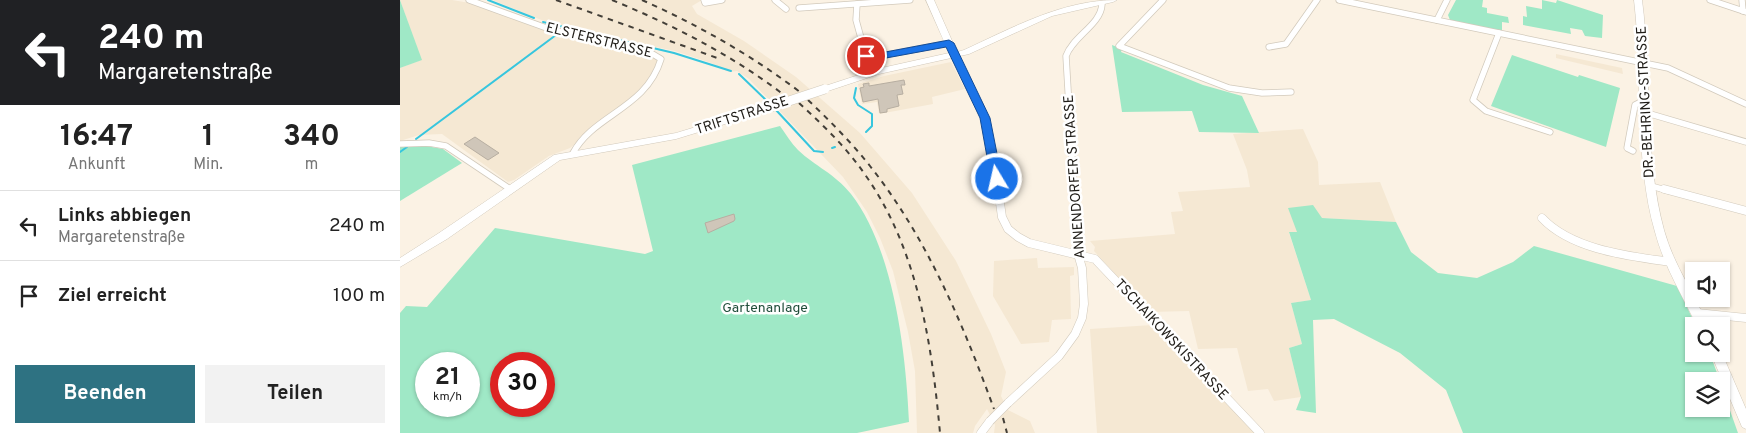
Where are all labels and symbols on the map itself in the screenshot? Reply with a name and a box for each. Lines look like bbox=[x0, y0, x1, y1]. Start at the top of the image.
street label: ELSTERSTRASSE bbox=[544, 20, 654, 62]
street label: DR.-BEHRING-STRASSE bbox=[1634, 26, 1658, 178]
pin bbox=[845, 35, 887, 77]
street label: TRIFTSTRASSE bbox=[693, 93, 791, 139]
street label: ANNENDORFER STRASSE bbox=[1061, 94, 1089, 260]
position arrow bbox=[970, 152, 1022, 204]
street label: TSCHAIKOWSKISTRASSE bbox=[1111, 276, 1231, 404]
park label: Gartenanlage bbox=[722, 300, 808, 317]
speed limit sign: 30 bbox=[490, 352, 555, 417]

